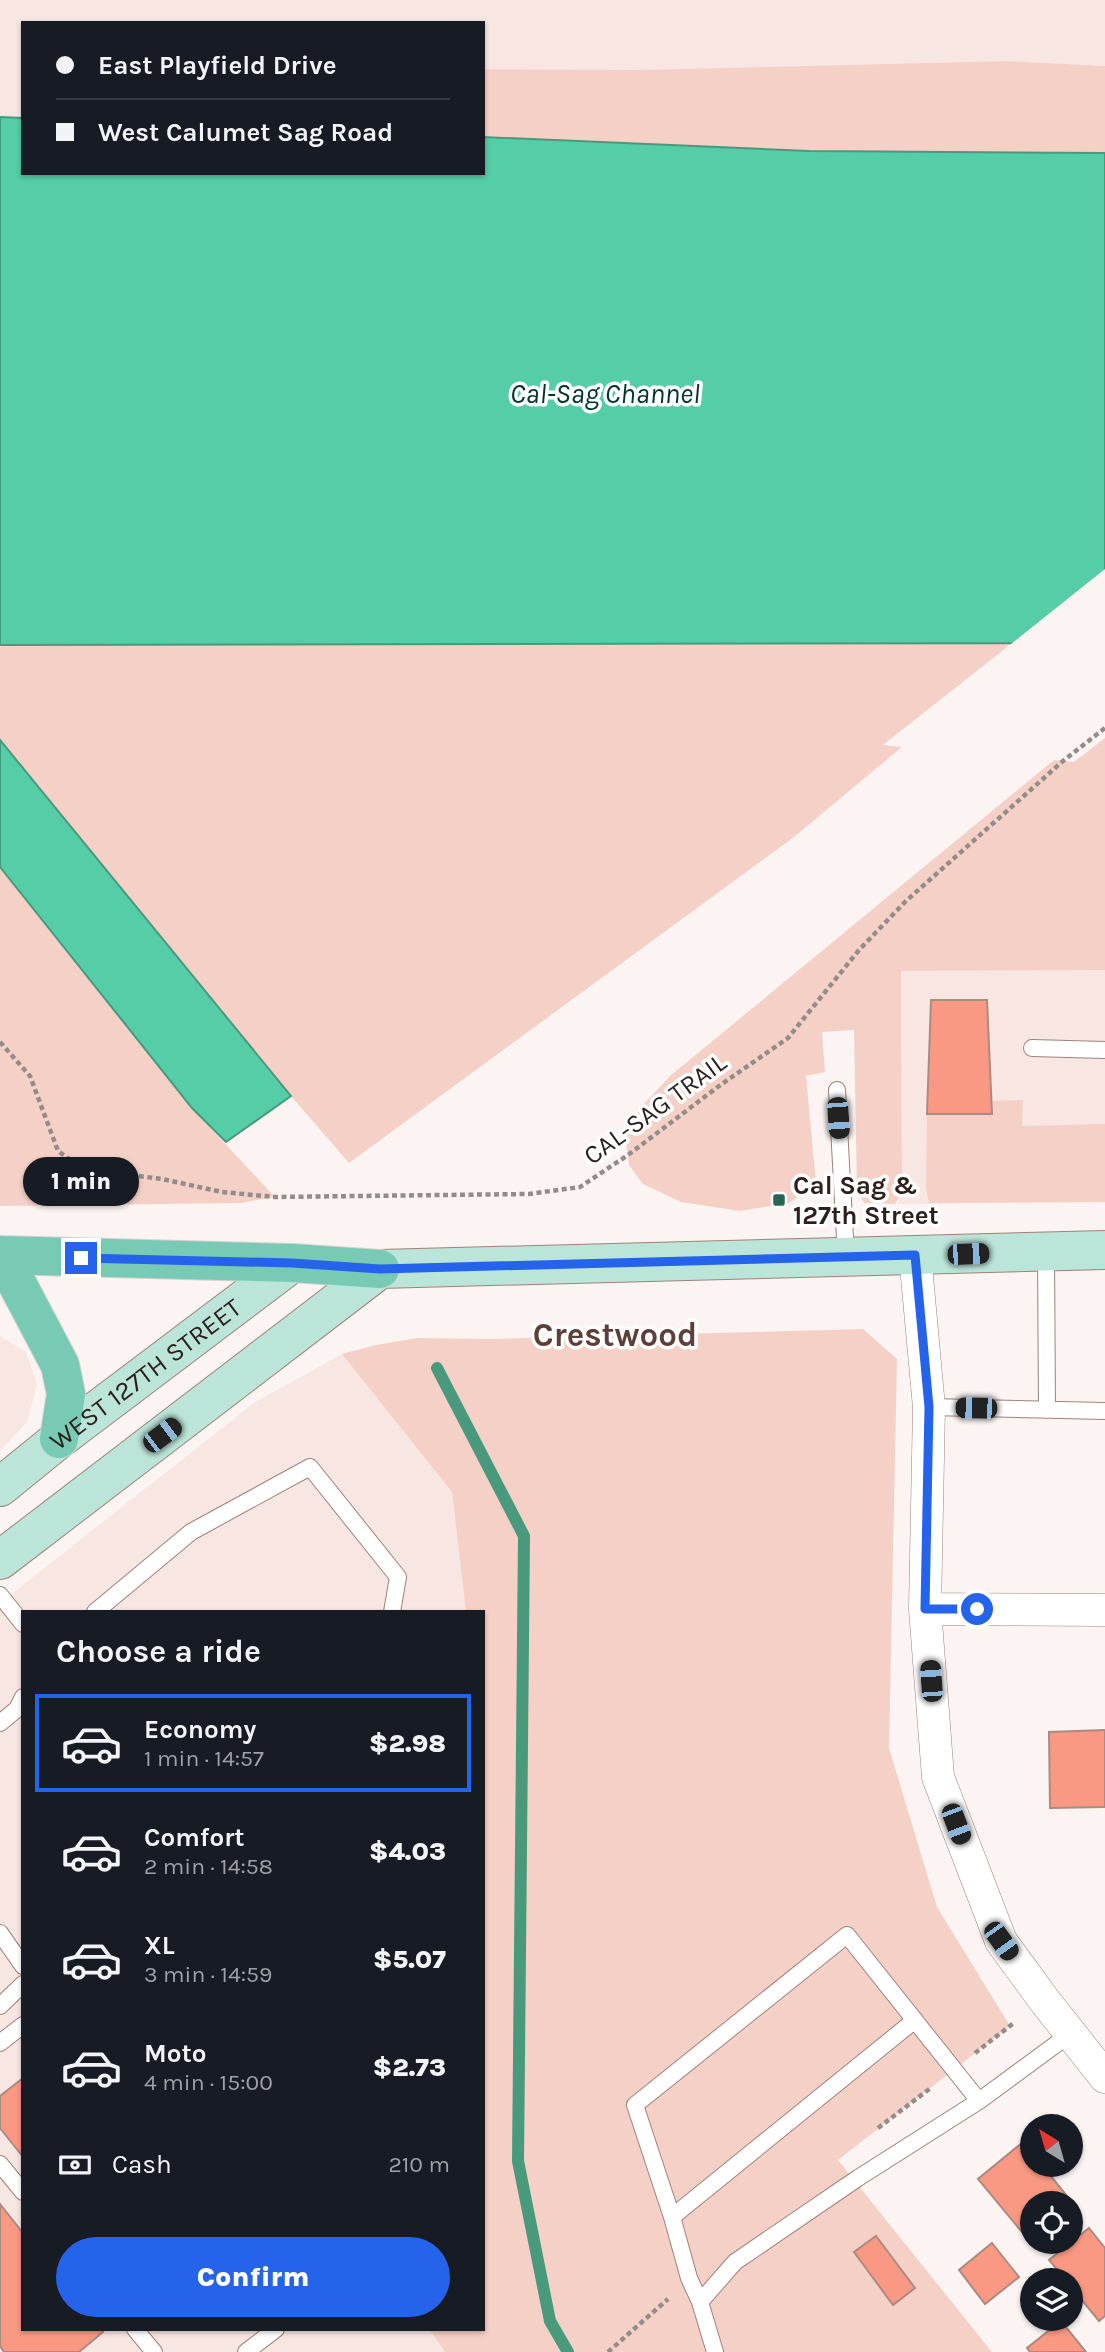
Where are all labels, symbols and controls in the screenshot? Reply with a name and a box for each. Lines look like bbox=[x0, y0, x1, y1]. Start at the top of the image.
text: East Playfield Drive bbox=[98, 50, 337, 81]
text: West Calumet Sag Road bbox=[98, 117, 393, 148]
water label: Cal-Sag Channel bbox=[510, 377, 700, 410]
street label: CAL-SAG TRAIL bbox=[578, 1047, 732, 1171]
car bbox=[827, 1096, 850, 1140]
callout: 1 min bbox=[23, 1156, 139, 1206]
text: 1 min bbox=[51, 1168, 111, 1195]
place label: Cal Sag & 127th Street bbox=[793, 1170, 939, 1231]
marker: Cal Sag & 127th Street bbox=[771, 1192, 787, 1208]
route end bbox=[65, 1242, 97, 1274]
car bbox=[947, 1243, 990, 1265]
street label: WEST 127TH STREET bbox=[43, 1292, 247, 1456]
district label: Crestwood bbox=[533, 1316, 697, 1354]
car bbox=[955, 1397, 998, 1419]
car bbox=[139, 1414, 186, 1456]
route start bbox=[961, 1593, 993, 1625]
text: Choose a ride bbox=[56, 1633, 261, 1670]
car bbox=[920, 1659, 943, 1703]
icon: car bbox=[60, 1712, 123, 1775]
text: Economy bbox=[144, 1714, 256, 1745]
text: $2.98 bbox=[369, 1728, 446, 1759]
text: 1 min · 14:57 bbox=[144, 1745, 264, 1772]
car bbox=[939, 1801, 974, 1847]
icon: car bbox=[60, 1820, 123, 1883]
text: Comfort bbox=[144, 1822, 245, 1853]
text: $4.03 bbox=[369, 1836, 446, 1867]
text: 2 min · 14:58 bbox=[144, 1853, 273, 1880]
car bbox=[981, 1918, 1022, 1964]
icon: car bbox=[60, 1928, 123, 1991]
text: XL bbox=[144, 1930, 175, 1961]
text: $5.07 bbox=[373, 1944, 446, 1975]
text: 3 min · 14:59 bbox=[144, 1961, 272, 1988]
icon: car bbox=[60, 2036, 123, 2099]
text: Moto bbox=[144, 2038, 206, 2069]
text: $2.73 bbox=[373, 2052, 446, 2083]
text: 4 min · 15:00 bbox=[144, 2069, 273, 2096]
north arrow bbox=[1020, 2114, 1083, 2177]
map controls bbox=[1020, 2114, 1083, 2331]
icon: cash bbox=[56, 2146, 94, 2184]
text: Cash bbox=[112, 2149, 172, 2180]
text: 210 m bbox=[388, 2151, 450, 2178]
button: locate bbox=[1020, 2191, 1083, 2254]
button: Confirm bbox=[56, 2237, 450, 2317]
button: layers bbox=[1020, 2268, 1083, 2331]

